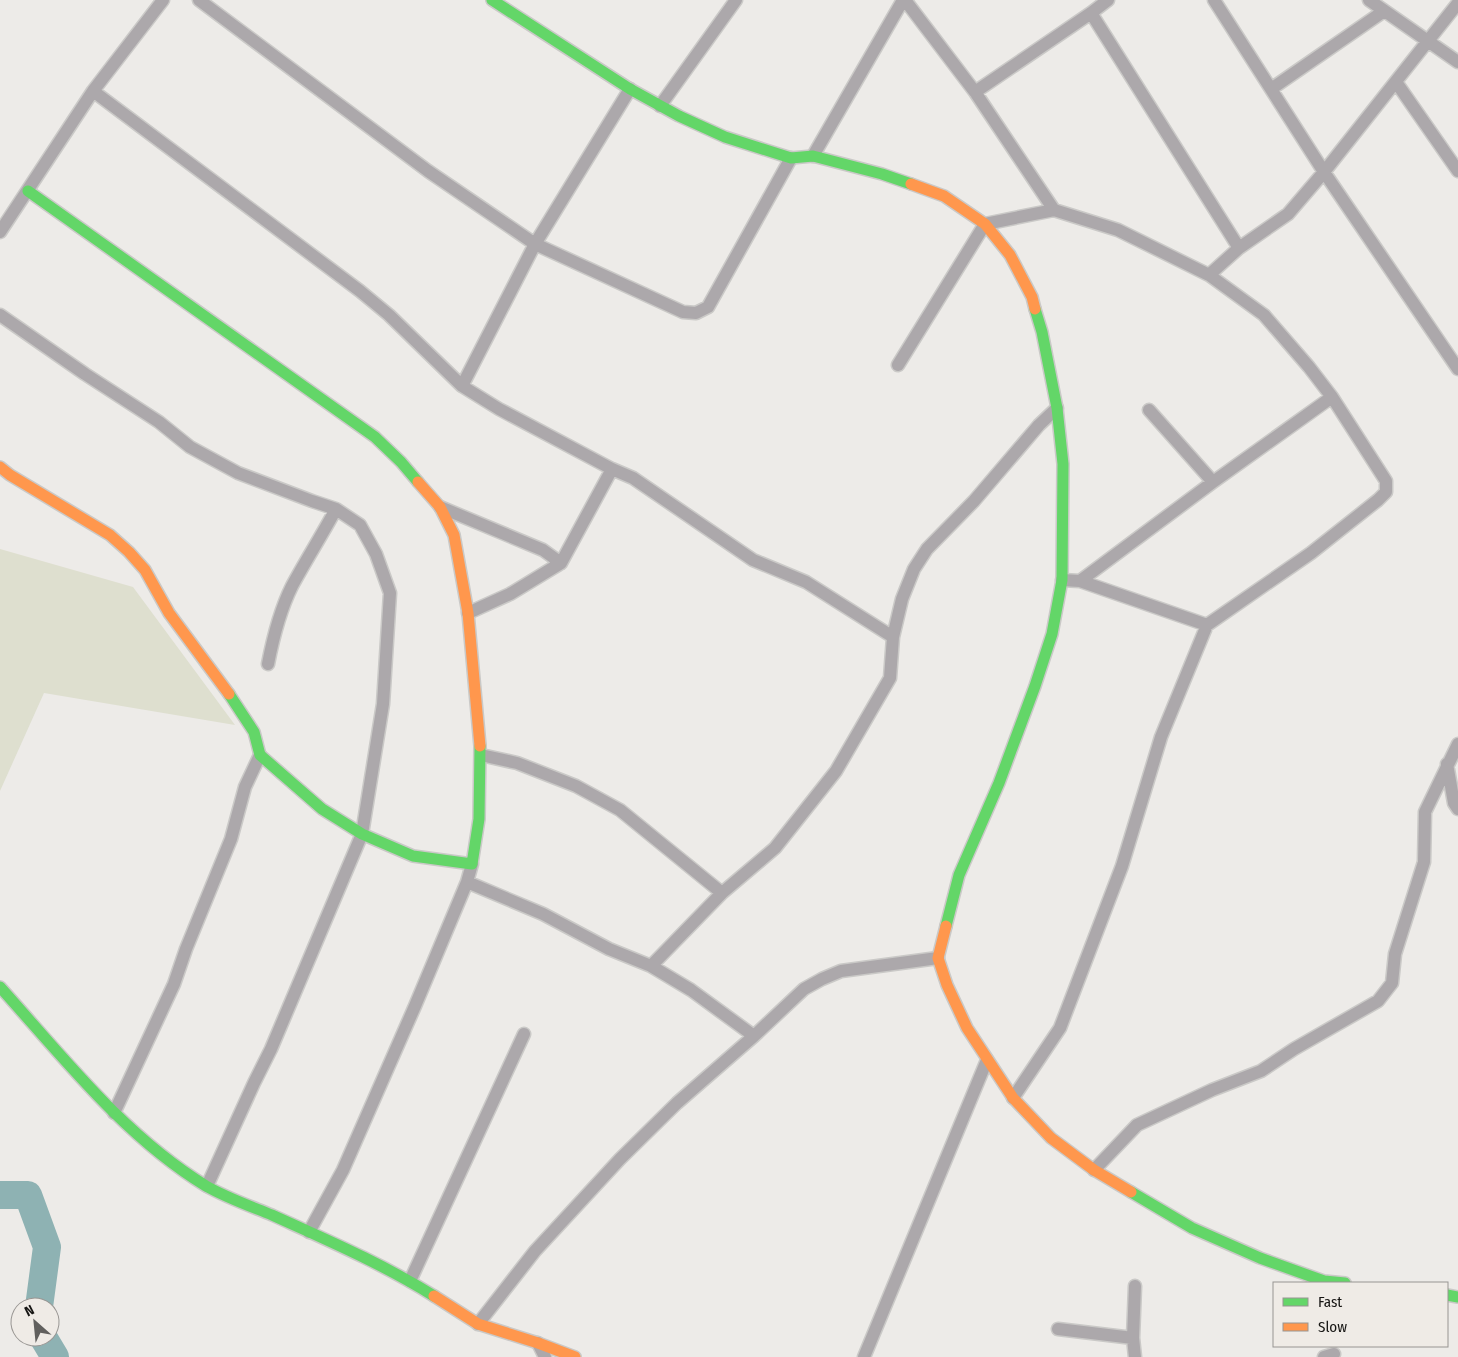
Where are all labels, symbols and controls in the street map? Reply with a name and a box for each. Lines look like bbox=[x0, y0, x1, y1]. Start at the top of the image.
legend bbox=[1273, 1282, 1448, 1347]
text: Fast bbox=[1318, 1293, 1342, 1311]
north arrow bbox=[10, 1297, 60, 1347]
text: N bbox=[22, 1301, 37, 1320]
text: Slow bbox=[1318, 1318, 1347, 1336]

